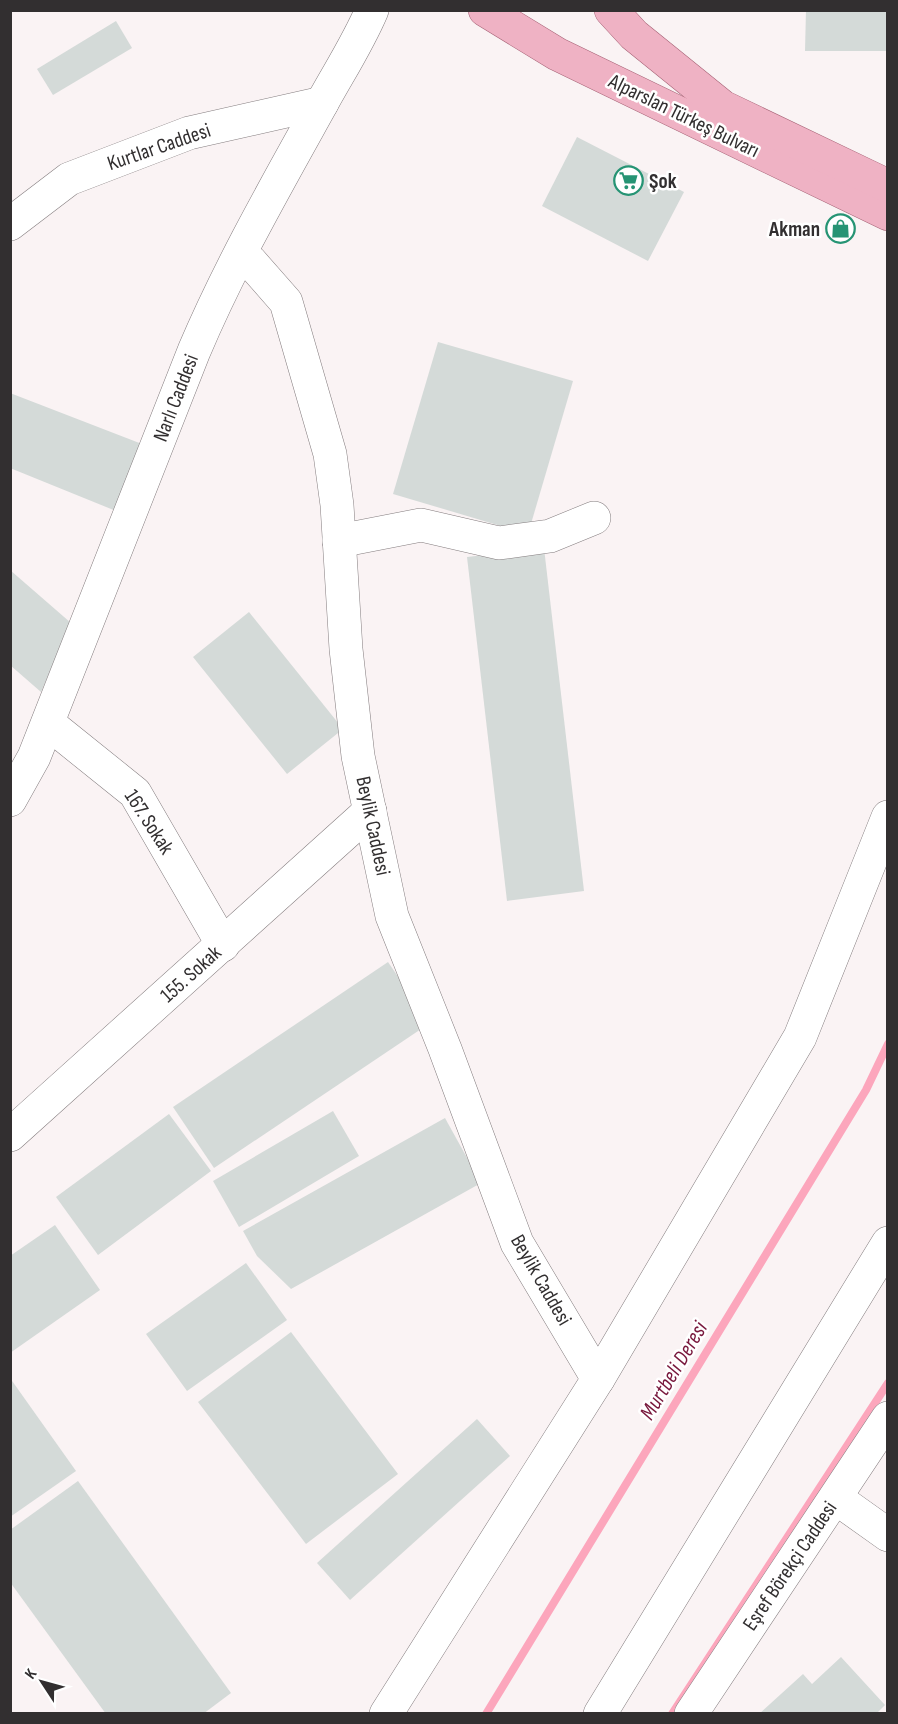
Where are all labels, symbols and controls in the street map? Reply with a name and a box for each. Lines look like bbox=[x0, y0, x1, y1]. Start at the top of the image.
street label: Alparslan Türkeş Bulvarı bbox=[604, 68, 763, 163]
street label: Kurtlar Caddesi bbox=[104, 118, 214, 176]
supermarket icon: Şok bbox=[612, 165, 644, 197]
place label: Şok bbox=[649, 169, 677, 194]
shop icon: Akman bbox=[825, 213, 857, 245]
place label: Akman bbox=[768, 217, 820, 242]
street label: Narlı Caddesi bbox=[148, 351, 204, 445]
street label: Beylik Caddesi bbox=[350, 774, 396, 878]
street label: 167. Sokak bbox=[119, 785, 179, 859]
street label: 155. Sokak bbox=[155, 940, 227, 1008]
street label: Beylik Caddesi bbox=[505, 1230, 577, 1330]
water label: Murtbeli Deresi bbox=[634, 1316, 714, 1425]
street label: Eşref Börekçi Caddesi bbox=[738, 1497, 842, 1635]
north arrow bbox=[12, 1652, 72, 1712]
text: K bbox=[21, 1665, 41, 1683]

